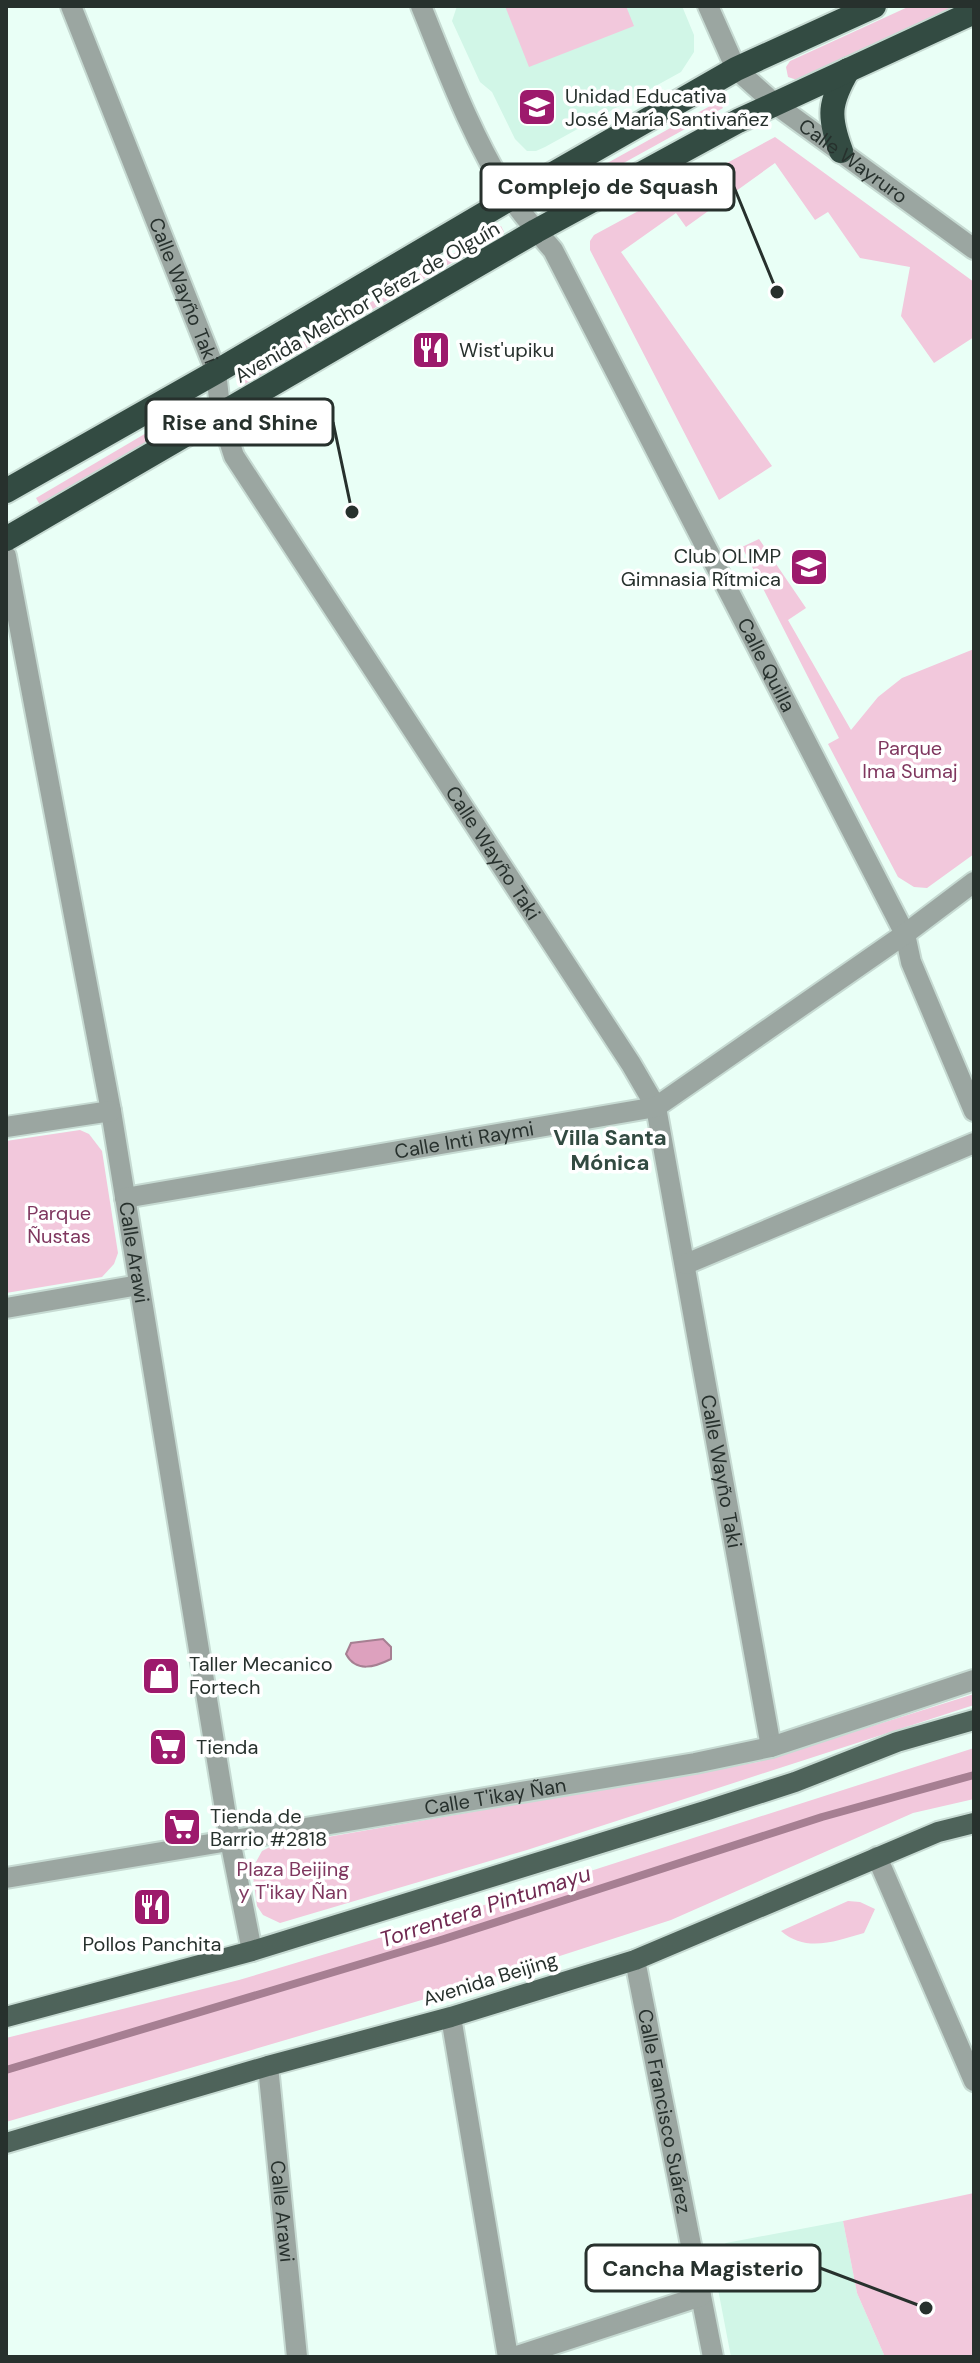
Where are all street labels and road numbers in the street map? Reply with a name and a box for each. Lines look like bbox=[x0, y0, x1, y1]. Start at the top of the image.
street label: Calle Wayruro bbox=[793, 112, 913, 209]
street label: Calle Wayño Taki bbox=[143, 214, 224, 367]
street label: Avenida Melchor Pérez de Olguín bbox=[230, 215, 504, 389]
street label: Calle Quilla bbox=[732, 613, 802, 716]
street label: Calle Wayño Taki bbox=[440, 781, 546, 925]
street label: Calle Inti Raymi bbox=[392, 1115, 536, 1165]
street label: Calle Arawi bbox=[113, 1200, 155, 1305]
street label: Calle Wayño Taki bbox=[695, 1393, 748, 1550]
street label: Calle T'ikay Ñan bbox=[422, 1772, 568, 1821]
street label: Avenida Beijing bbox=[420, 1946, 560, 2012]
street label: Calle Francisco Suárez bbox=[632, 2007, 697, 2216]
street label: Calle Arawi bbox=[264, 2159, 300, 2263]

